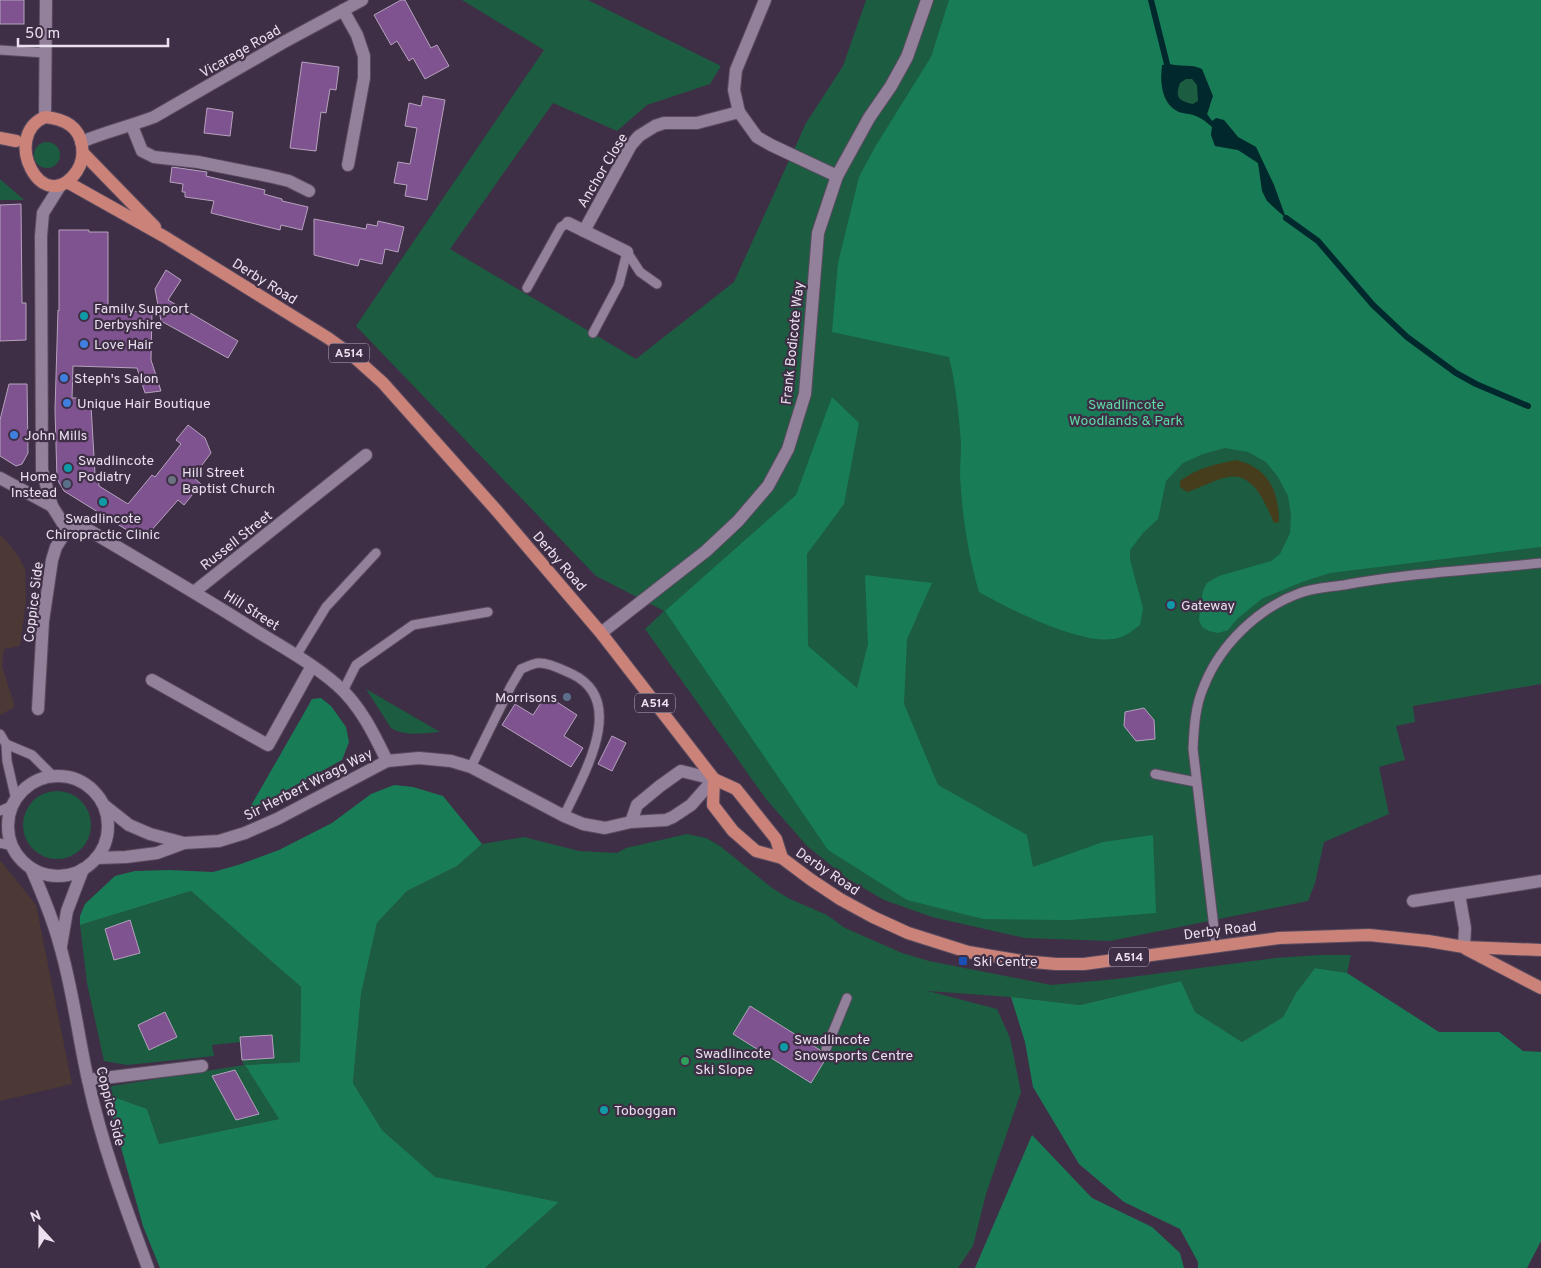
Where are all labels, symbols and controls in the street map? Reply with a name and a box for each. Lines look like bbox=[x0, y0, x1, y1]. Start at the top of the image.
scale bar bbox=[18, 15, 168, 47]
street label: Vicarage Road bbox=[197, 22, 284, 82]
text: 50 m bbox=[25, 25, 60, 44]
street label: Anchor Close bbox=[574, 131, 632, 211]
street label: Derby Road bbox=[229, 256, 300, 309]
street label: Frank Bodicote Way bbox=[779, 281, 808, 405]
place label: Family Support Derbyshire bbox=[94, 301, 189, 334]
marker: Family Support Derbyshire bbox=[78, 310, 90, 322]
place label: Love Hair bbox=[94, 337, 154, 354]
marker: Love Hair bbox=[78, 338, 90, 350]
road number: A514 bbox=[329, 343, 369, 362]
place label: Steph's Salon bbox=[74, 371, 159, 388]
marker: Steph's Salon bbox=[58, 372, 70, 384]
place label: Unique Hair Boutique bbox=[77, 396, 210, 413]
marker: Unique Hair Boutique bbox=[61, 397, 73, 409]
park label: Swadlincote Woodlands & Park bbox=[1069, 397, 1183, 430]
place label: John Mills bbox=[24, 428, 87, 445]
marker: John Mills bbox=[8, 429, 20, 441]
place label: Swadlincote Podiatry bbox=[78, 453, 154, 486]
marker: Swadlincote Podiatry bbox=[62, 462, 74, 474]
place label: Hill Street Baptist Church bbox=[182, 465, 275, 498]
place label: Home Instead bbox=[11, 469, 57, 502]
marker: Hill Street Baptist Church bbox=[166, 474, 178, 486]
marker: Home Instead bbox=[61, 478, 73, 490]
marker: Swadlincote Chiropractic Clinic bbox=[97, 496, 109, 508]
street label: Russell Street bbox=[198, 508, 276, 575]
place label: Swadlincote Chiropractic Clinic bbox=[46, 511, 160, 544]
street label: Derby Road bbox=[528, 529, 589, 595]
street label: Coppice Side bbox=[21, 561, 48, 644]
street label: Hill Street bbox=[220, 587, 282, 635]
place label: Gateway bbox=[1181, 598, 1235, 615]
marker: Gateway bbox=[1165, 599, 1177, 611]
place label: Morrisons bbox=[495, 690, 557, 707]
marker: Morrisons bbox=[561, 691, 573, 703]
road number: A514 bbox=[635, 694, 675, 712]
street label: Sir Herbert Wragg Way bbox=[242, 746, 376, 825]
street label: Derby Road bbox=[792, 845, 862, 900]
street label: Derby Road bbox=[1183, 919, 1258, 944]
road number: A514 bbox=[1109, 948, 1149, 966]
place label: Ski Centre bbox=[973, 954, 1038, 971]
marker: Ski Centre bbox=[957, 955, 969, 967]
place label: Swadlincote Snowsports Centre bbox=[794, 1032, 913, 1065]
marker: Swadlincote Snowsports Centre bbox=[778, 1041, 790, 1053]
place label: Swadlincote Ski Slope bbox=[695, 1046, 771, 1079]
marker: Swadlincote Ski Slope bbox=[679, 1055, 691, 1067]
street label: Coppice Side bbox=[91, 1065, 128, 1148]
place label: Toboggan bbox=[614, 1103, 676, 1120]
marker: Toboggan bbox=[598, 1104, 610, 1116]
north arrow bbox=[15, 1203, 65, 1253]
text: N bbox=[28, 1208, 44, 1227]

